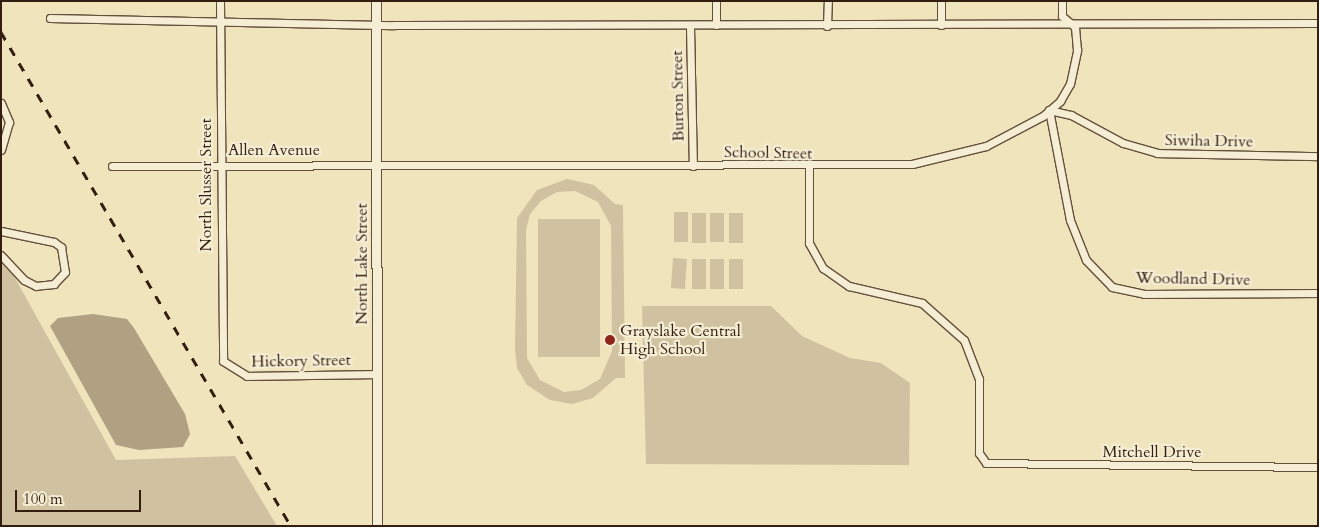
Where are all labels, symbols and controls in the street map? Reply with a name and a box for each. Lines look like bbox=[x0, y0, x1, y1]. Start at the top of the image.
street label: Burton Street bbox=[668, 50, 688, 142]
street label: North Slusser Street bbox=[196, 118, 216, 252]
street label: Siwiha Drive bbox=[1165, 131, 1253, 151]
street label: Allen Avenue bbox=[228, 140, 320, 160]
street label: School Street bbox=[724, 143, 812, 163]
street label: North Lake Street bbox=[352, 203, 372, 325]
street label: Woodland Drive bbox=[1135, 268, 1251, 290]
place label: Grayslake Central High School bbox=[620, 321, 741, 359]
marker: Grayslake Central High School bbox=[604, 334, 616, 346]
street label: Hickory Street bbox=[251, 351, 351, 371]
street label: Mitchell Drive bbox=[1102, 442, 1202, 462]
scale bar bbox=[18, 480, 144, 512]
text: 100 m bbox=[23, 489, 63, 509]

